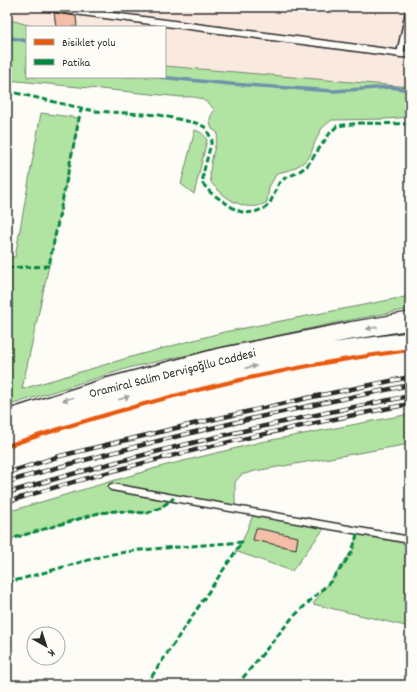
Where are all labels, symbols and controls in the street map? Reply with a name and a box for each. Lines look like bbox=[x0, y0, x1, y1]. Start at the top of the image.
legend bbox=[26, 26, 166, 78]
text: Bisiklet yolu bbox=[62, 35, 116, 52]
text: Patika bbox=[62, 55, 91, 72]
one-way arrow bbox=[365, 325, 378, 331]
street label: Oramiral Salim Dervişoğllu Caddesi bbox=[87, 344, 259, 404]
one-way arrow bbox=[244, 364, 257, 370]
one-way arrow bbox=[119, 395, 131, 401]
one-way arrow bbox=[62, 396, 74, 402]
north arrow bbox=[26, 626, 66, 666]
text: K bbox=[44, 644, 58, 660]

